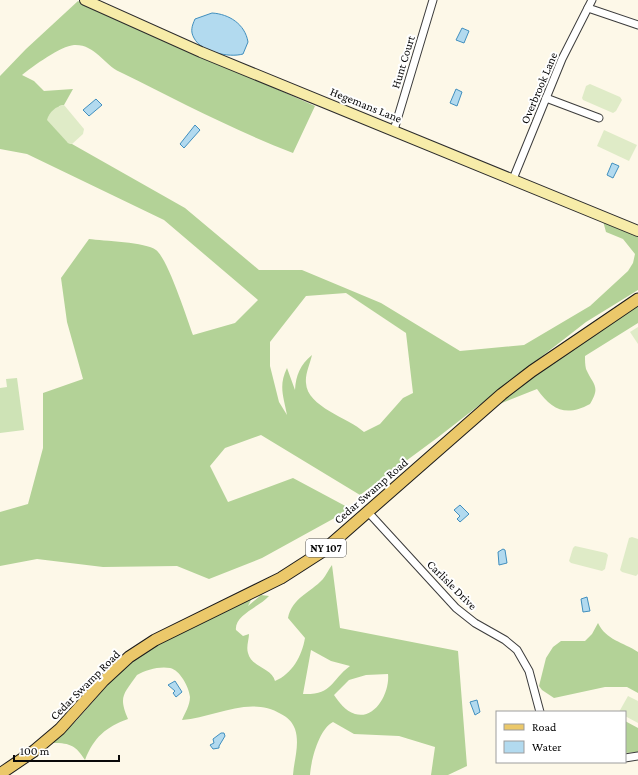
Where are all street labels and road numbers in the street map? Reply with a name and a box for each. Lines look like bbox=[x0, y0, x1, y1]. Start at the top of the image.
street label: Hunt Court bbox=[388, 33, 418, 90]
street label: Overbrook Lane bbox=[518, 50, 560, 126]
street label: Hegemans Lane bbox=[328, 84, 404, 126]
street label: Cedar Swamp Road bbox=[331, 455, 411, 527]
road number: NY 107 bbox=[306, 539, 346, 557]
street label: Carlisle Drive bbox=[424, 557, 480, 613]
street label: Cedar Swamp Road bbox=[47, 647, 123, 723]

